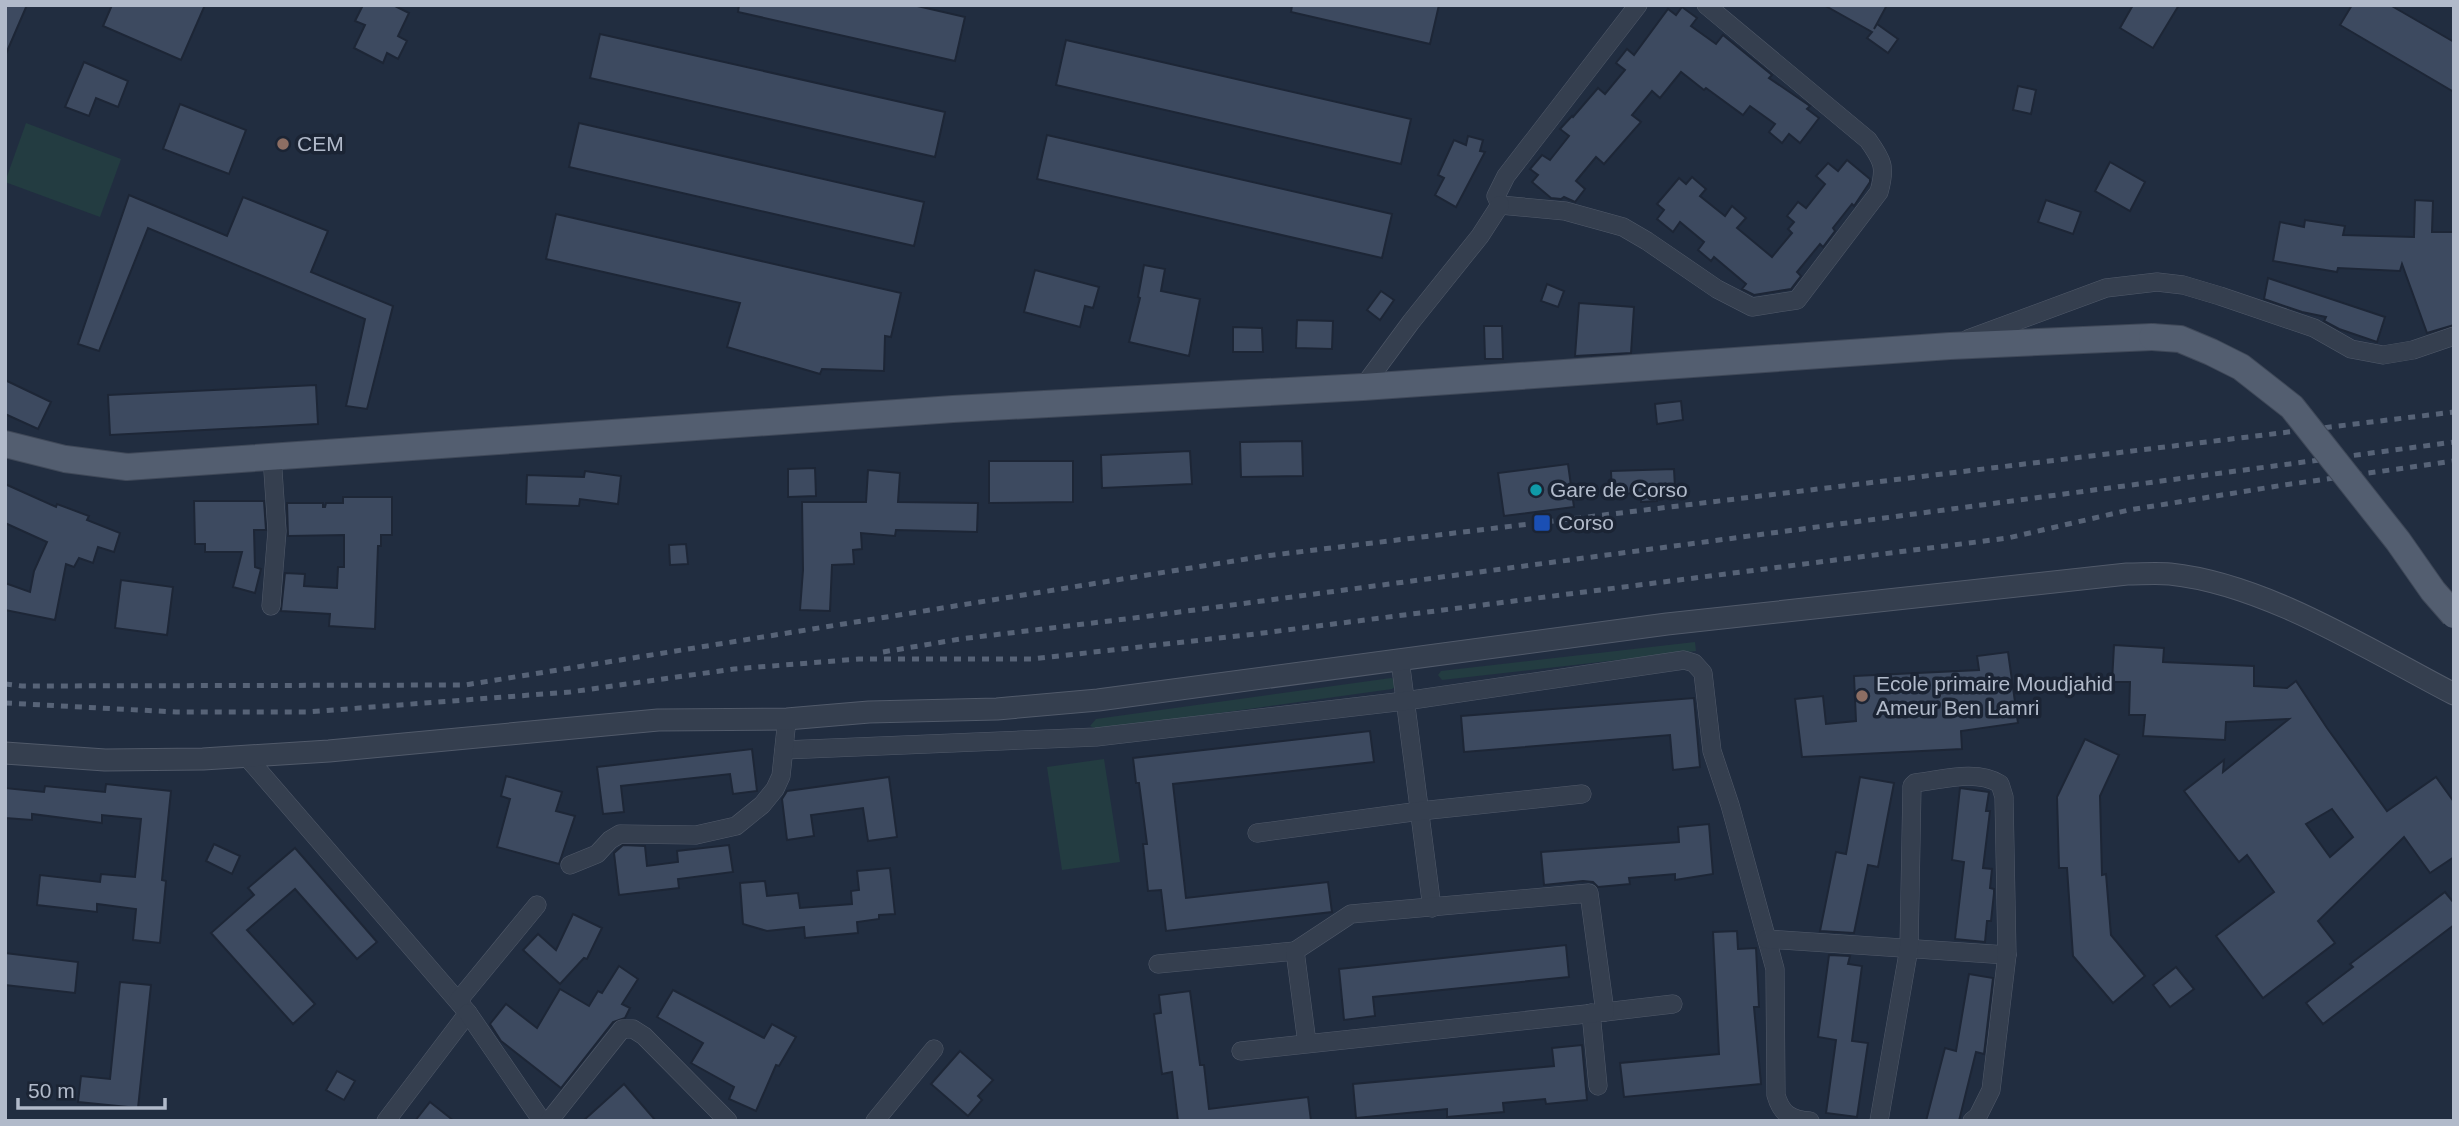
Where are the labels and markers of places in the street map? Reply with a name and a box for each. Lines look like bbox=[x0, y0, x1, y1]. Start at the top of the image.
place label: CEM bbox=[297, 132, 344, 155]
marker: CEM bbox=[275, 136, 291, 152]
place label: Gare de Corso bbox=[1550, 478, 1688, 501]
marker: Gare de Corso bbox=[1528, 482, 1544, 498]
place label: Corso bbox=[1558, 511, 1614, 534]
marker: Corso bbox=[1532, 513, 1552, 533]
place label: Ecole primaire Moudjahid Ameur Ben Lamri bbox=[1876, 672, 2113, 719]
marker: Ecole primaire Moudjahid Ameur Ben Lamri bbox=[1854, 688, 1870, 704]

